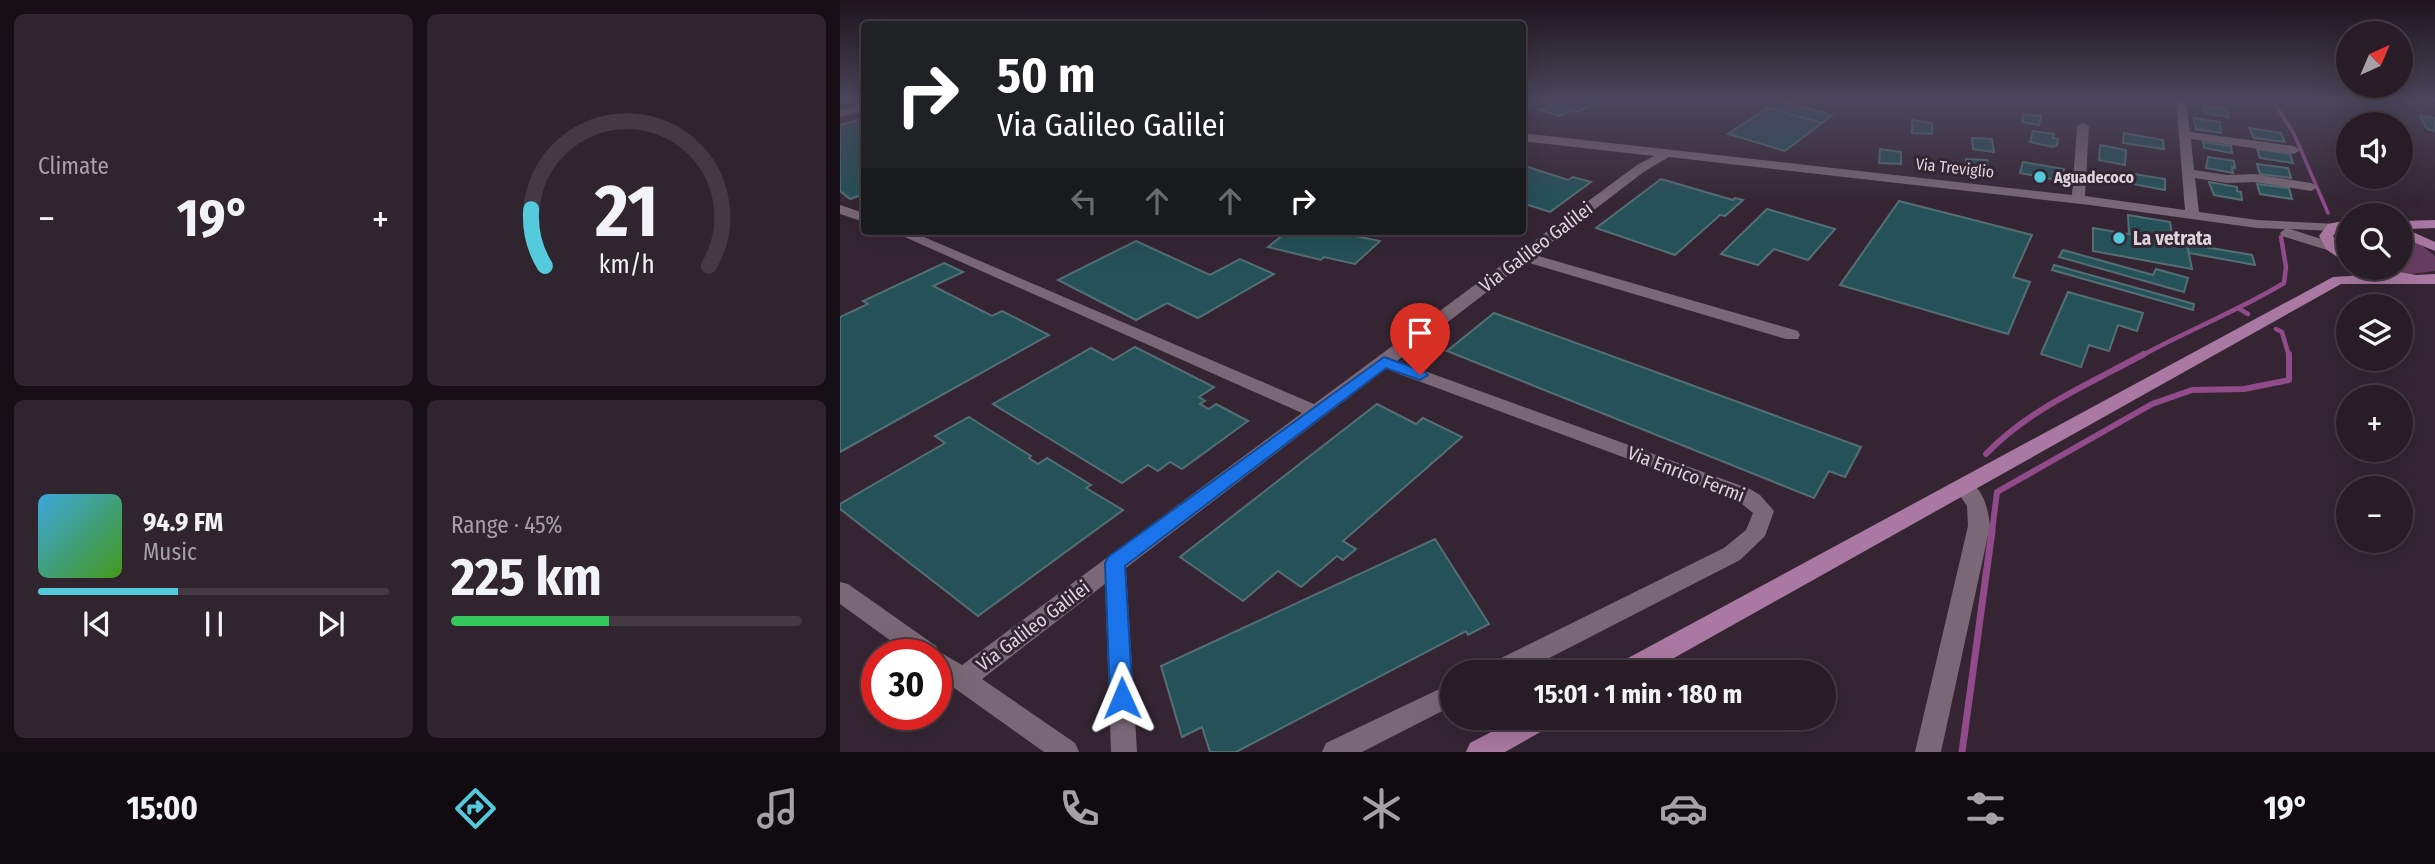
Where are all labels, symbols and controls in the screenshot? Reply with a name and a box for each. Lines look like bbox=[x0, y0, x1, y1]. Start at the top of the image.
north arrow bbox=[2336, 21, 2413, 98]
map controls bbox=[2336, 21, 2413, 553]
text: 50 m bbox=[997, 46, 1095, 105]
icon: right bbox=[882, 49, 973, 140]
text: Via Galileo Galilei bbox=[997, 106, 1226, 144]
button: sound bbox=[2336, 112, 2413, 189]
text: Climate bbox=[38, 152, 109, 180]
street label: Via Treviglio bbox=[1915, 154, 1995, 182]
text: 21 bbox=[594, 168, 658, 255]
place label: Aguadecoco bbox=[2053, 168, 2134, 187]
marker: Aguadecoco bbox=[2032, 169, 2048, 185]
icon: left bbox=[1065, 182, 1103, 220]
icon: ahead bbox=[1138, 182, 1176, 220]
icon: ahead bbox=[1211, 182, 1249, 220]
icon: right bbox=[1284, 182, 1322, 220]
text: 19° bbox=[177, 187, 250, 250]
text: − bbox=[38, 196, 55, 242]
text: + bbox=[372, 196, 389, 242]
street label: Via Galileo Galilei bbox=[1475, 197, 1597, 297]
button: search bbox=[2336, 203, 2413, 280]
place label: La vetrata bbox=[2133, 227, 2212, 250]
marker: La vetrata bbox=[2111, 230, 2127, 246]
text: km/h bbox=[599, 250, 654, 280]
button: layers bbox=[2336, 294, 2413, 371]
pin bbox=[1390, 303, 1450, 375]
icon: arrive bbox=[1401, 314, 1439, 352]
button: + bbox=[2336, 385, 2413, 462]
street label: Via Enrico Fermi bbox=[1624, 441, 1748, 507]
button: − bbox=[2336, 476, 2413, 553]
text: 94.9 FM bbox=[143, 507, 223, 538]
text: Range · 45% bbox=[451, 511, 562, 539]
text: Music bbox=[143, 538, 197, 566]
text: 225 km bbox=[451, 546, 602, 609]
street label: Via Galileo Galilei bbox=[972, 576, 1094, 676]
icon: previous bbox=[78, 605, 116, 643]
icon: pause bbox=[195, 605, 233, 643]
icon: next bbox=[312, 605, 350, 643]
speed limit sign: 30 bbox=[861, 639, 952, 730]
position arrow bbox=[1085, 661, 1159, 735]
text: 15:01 · 1 min · 180 m bbox=[1534, 679, 1742, 710]
icon: directions bbox=[451, 784, 500, 833]
icon: music bbox=[753, 784, 802, 833]
icon: phone bbox=[1055, 784, 1104, 833]
icon: climate bbox=[1357, 784, 1406, 833]
icon: car bbox=[1659, 784, 1708, 833]
icon: filters bbox=[1961, 784, 2010, 833]
text: 15:00 bbox=[127, 789, 198, 827]
text: 19° bbox=[2263, 789, 2308, 827]

